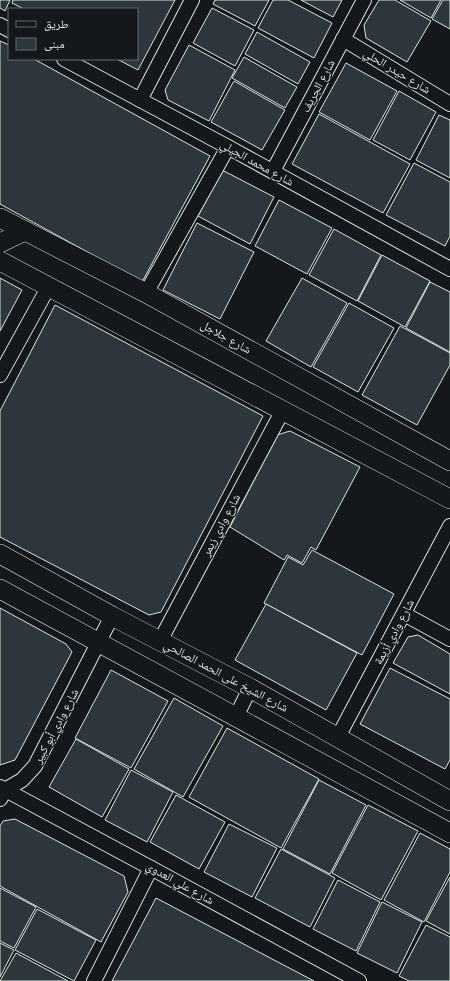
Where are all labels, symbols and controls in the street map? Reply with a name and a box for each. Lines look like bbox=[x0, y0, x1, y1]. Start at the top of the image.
legend bbox=[8, 8, 138, 60]
text: طريق bbox=[44, 15, 69, 32]
text: مبنى bbox=[44, 35, 65, 52]
street label: شارع حيدر الحلي bbox=[359, 44, 434, 99]
street label: شارع الجريف bbox=[296, 56, 339, 115]
street label: شارع محمد الجيلي bbox=[216, 135, 297, 192]
street label: شارع جلاجل bbox=[198, 316, 255, 358]
street label: شارع وادي زيمر bbox=[197, 490, 246, 561]
street label: شارع وادي أزيمة bbox=[369, 596, 420, 668]
street label: شارع الشيخ على الحمد الصالحي bbox=[160, 635, 292, 717]
street label: شارع وادي أبو كبير bbox=[28, 685, 84, 768]
street label: شارع علي العدوي bbox=[142, 857, 217, 910]

